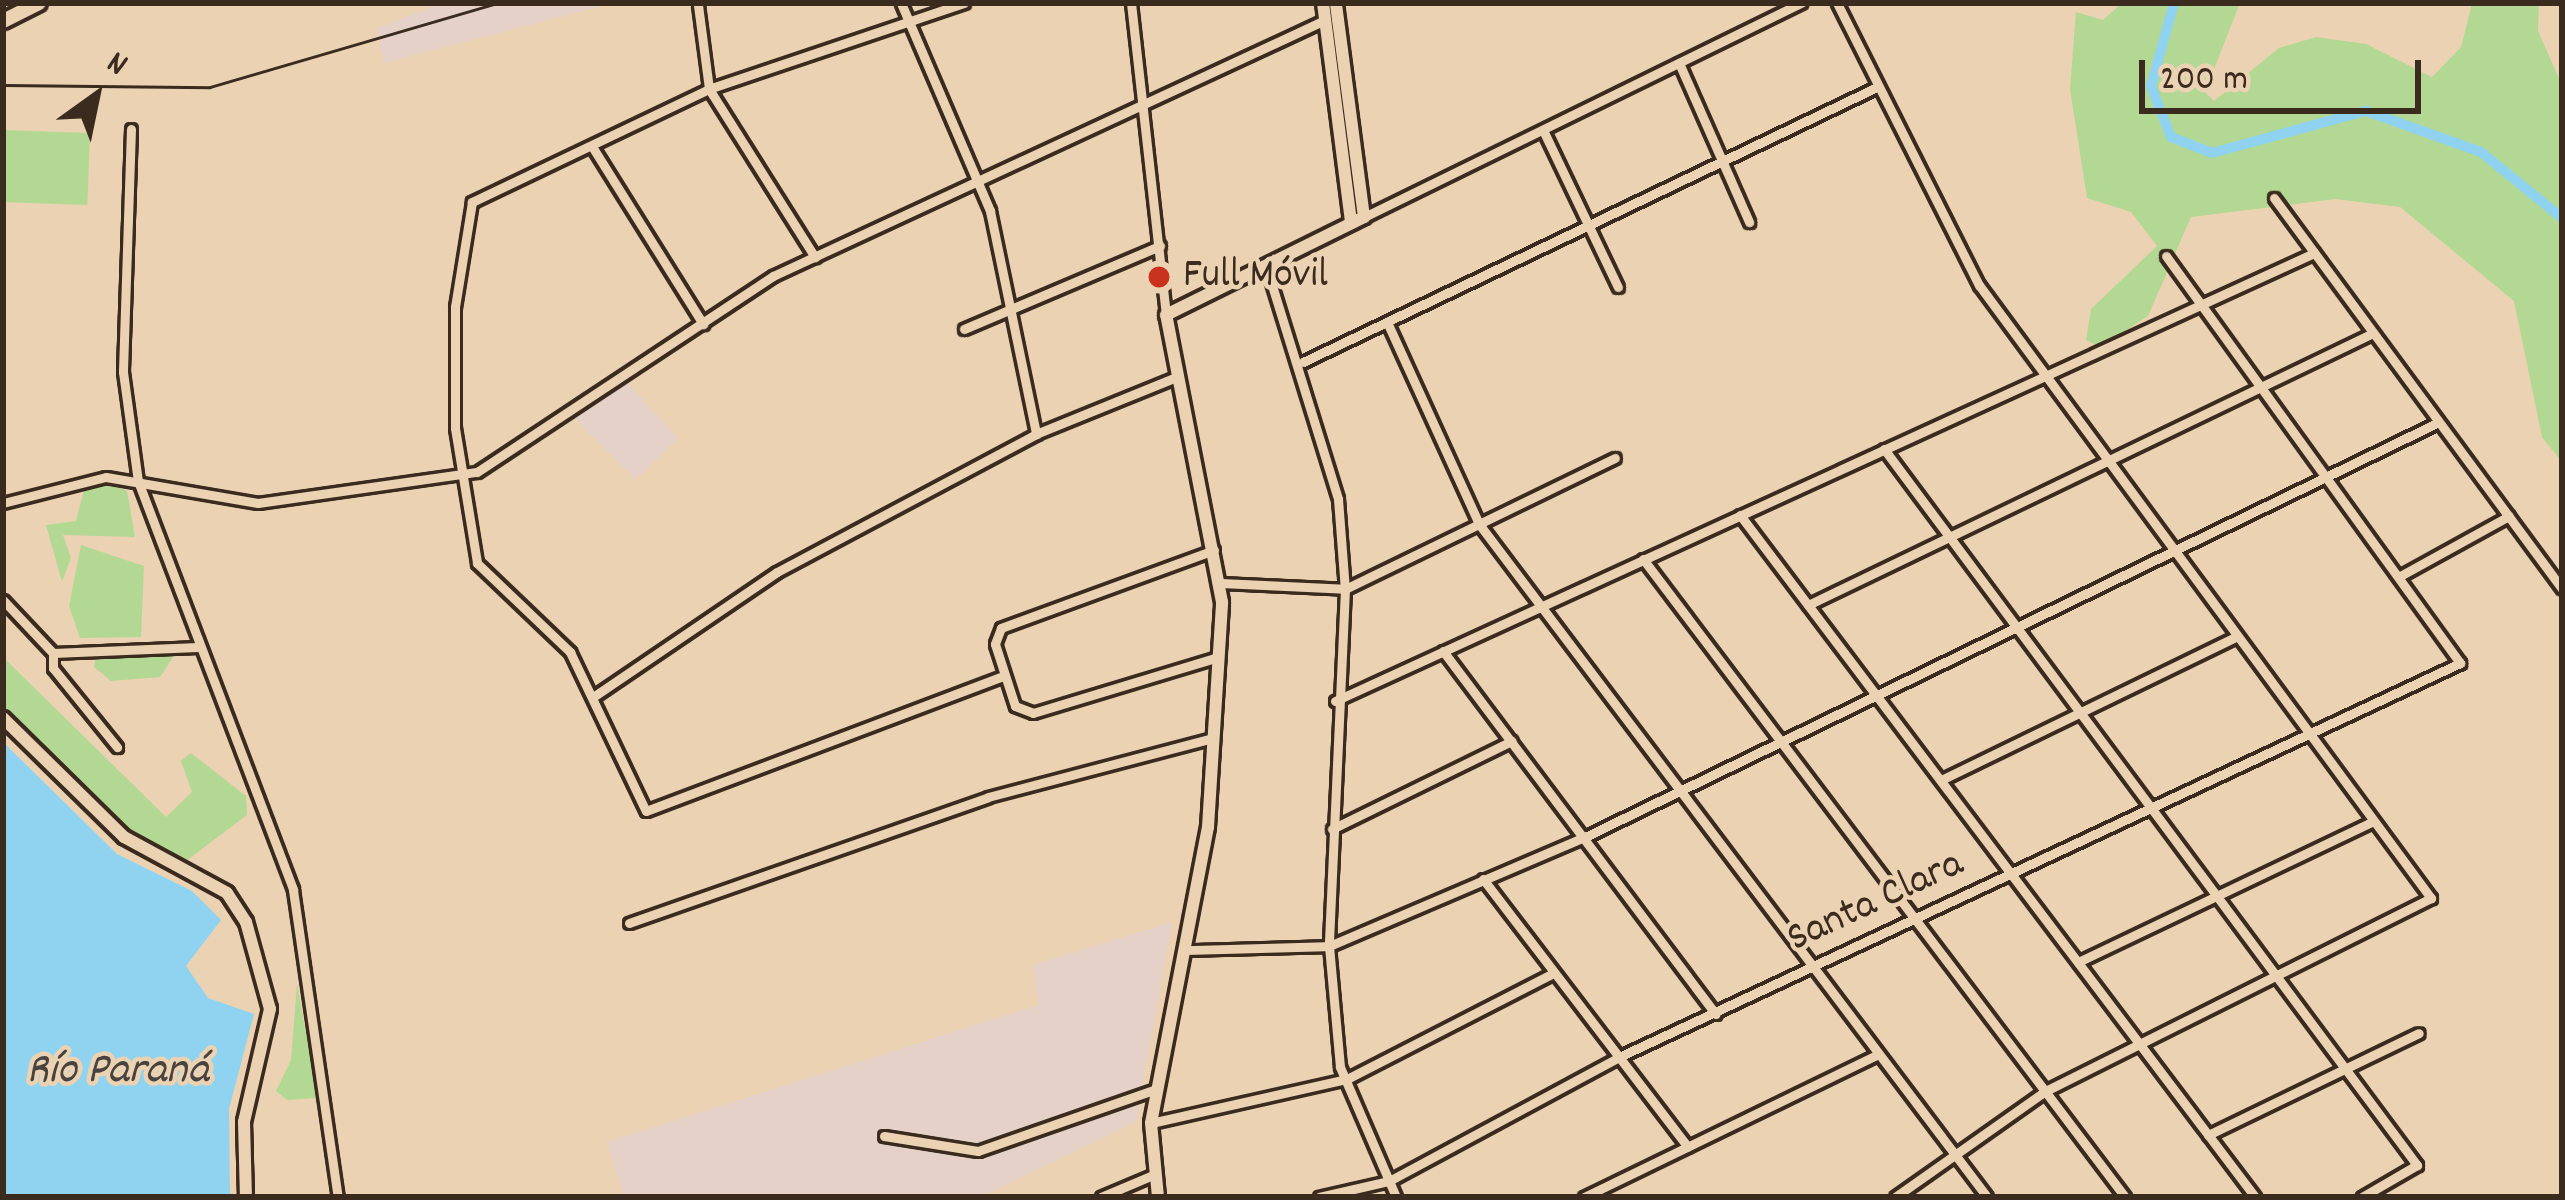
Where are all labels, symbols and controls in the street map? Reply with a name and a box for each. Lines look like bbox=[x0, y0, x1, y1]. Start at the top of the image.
north arrow bbox=[36, 36, 156, 156]
scale bar bbox=[2145, 36, 2427, 110]
text: N bbox=[96, 41, 136, 90]
text: 200 m bbox=[2160, 55, 2248, 107]
place label: Full Móvil bbox=[1183, 252, 1328, 302]
marker: Full Móvil bbox=[1146, 264, 1172, 290]
street label: Santa Clara bbox=[1780, 840, 1972, 966]
water label: Río Paraná bbox=[26, 1046, 210, 1100]

